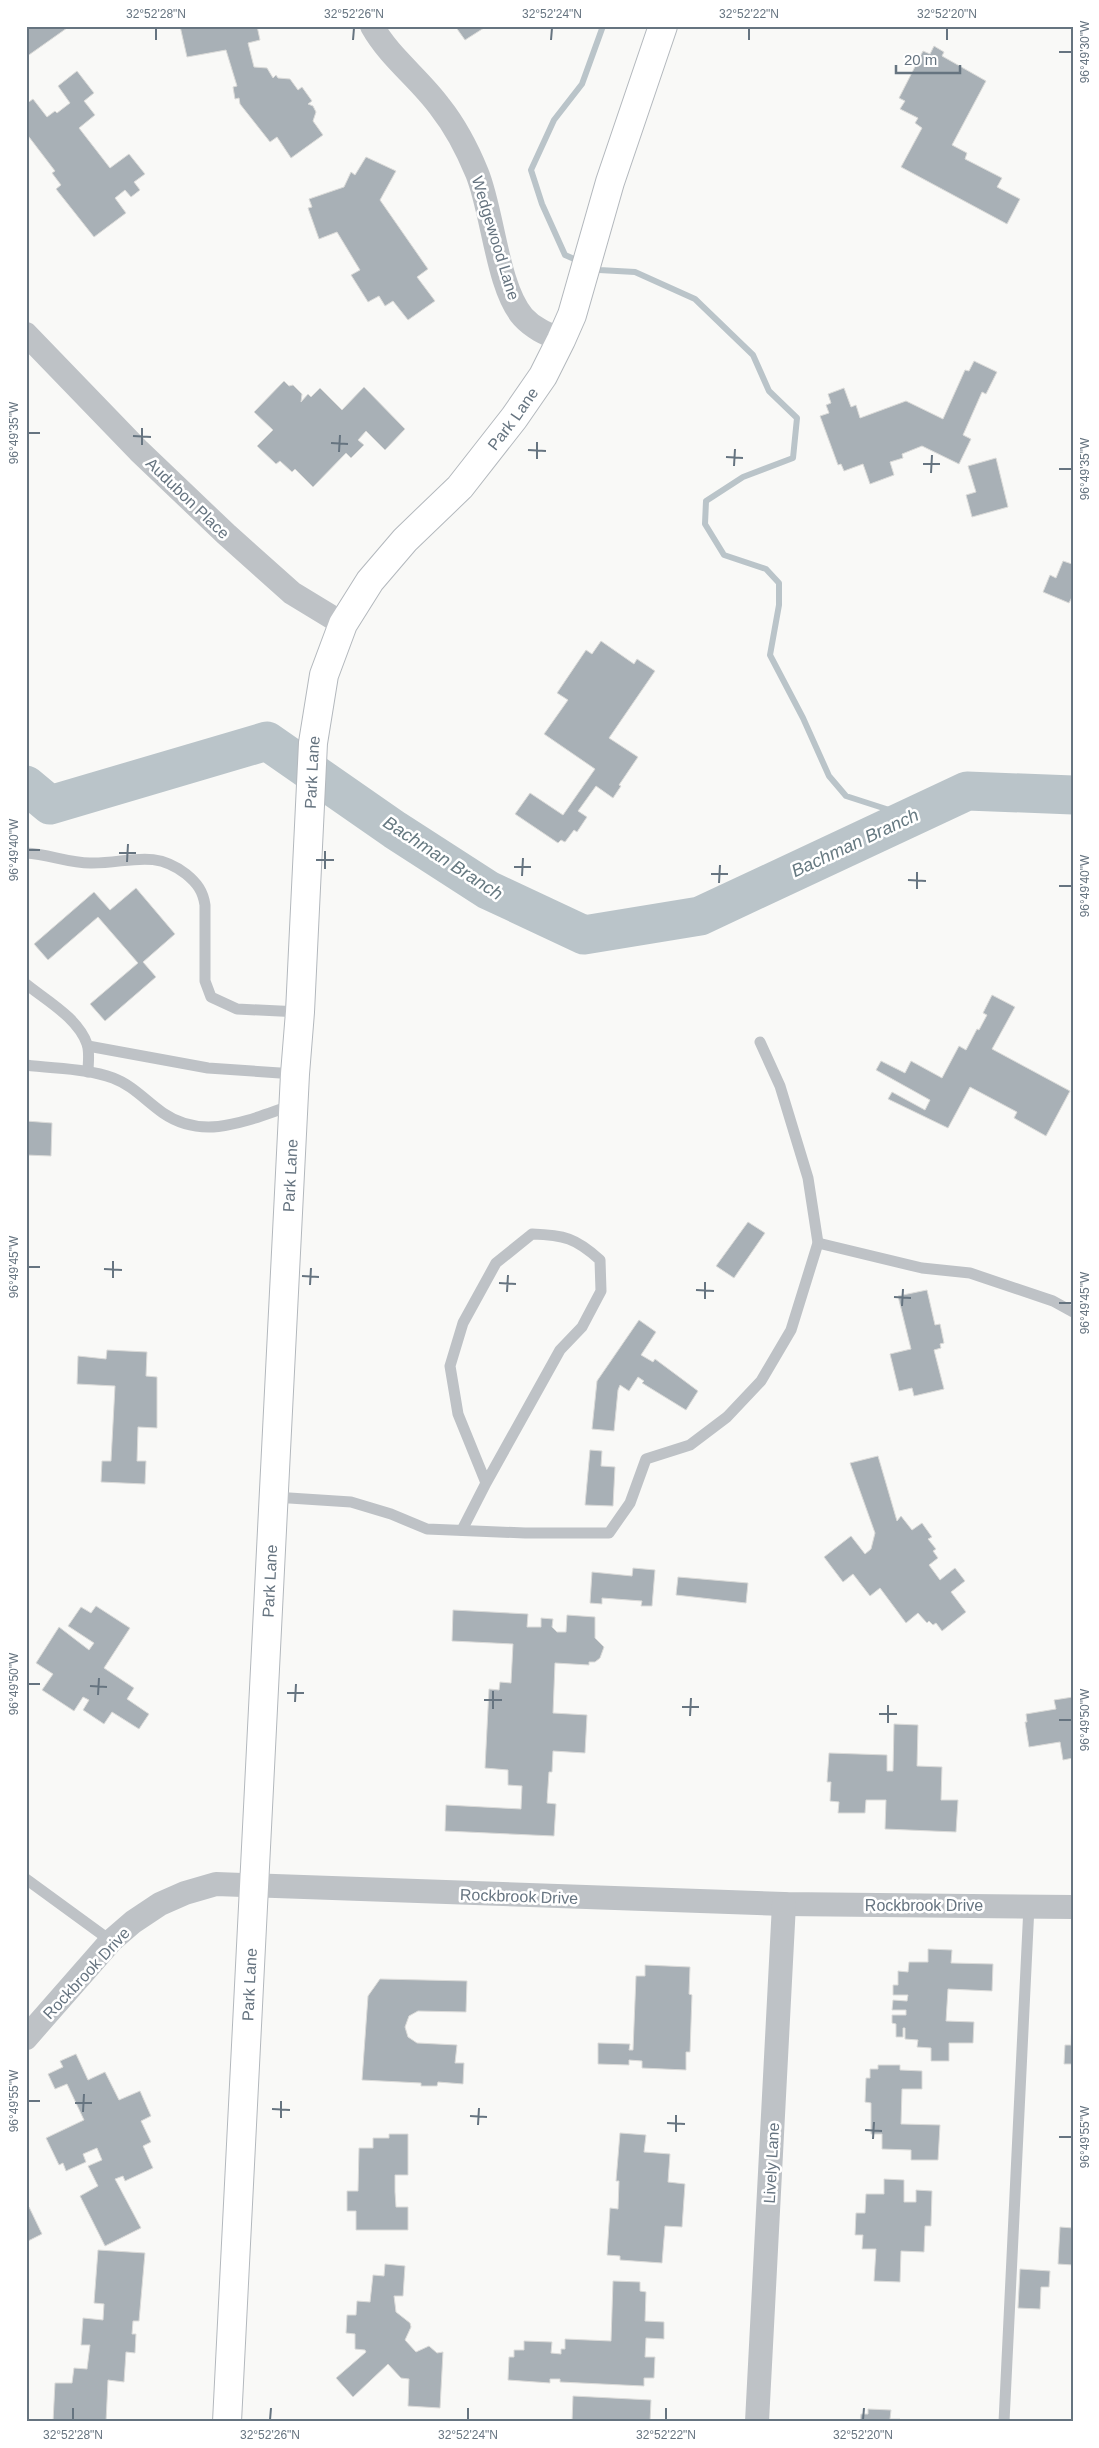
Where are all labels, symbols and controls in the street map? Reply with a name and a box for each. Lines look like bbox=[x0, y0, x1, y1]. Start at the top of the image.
text: 32°52'28"N bbox=[126, 7, 186, 21]
text: 32°52'26"N bbox=[324, 7, 384, 21]
text: 32°52'24"N bbox=[522, 7, 582, 21]
text: 32°52'22"N bbox=[719, 7, 779, 21]
text: 32°52'20"N bbox=[917, 7, 977, 21]
text: 96°49'30"W bbox=[1078, 20, 1092, 83]
scale bar bbox=[896, 42, 960, 74]
text: 20 m bbox=[904, 51, 937, 68]
street label: Wedgewood Lane bbox=[469, 174, 522, 302]
street label: Park Lane bbox=[484, 384, 542, 453]
text: 96°49'35"W bbox=[7, 401, 21, 464]
text: 96°49'35"W bbox=[1078, 437, 1092, 500]
street label: Audubon Place bbox=[143, 455, 233, 542]
street label: Park Lane bbox=[302, 734, 323, 809]
water label: Bachman Branch bbox=[788, 805, 922, 881]
water label: Bachman Branch bbox=[380, 812, 506, 904]
text: 96°49'40"W bbox=[7, 818, 21, 881]
text: 96°49'40"W bbox=[1078, 854, 1092, 917]
street label: Park Lane bbox=[280, 1139, 301, 1212]
text: 96°49'45"W bbox=[7, 1235, 21, 1298]
text: 96°49'45"W bbox=[1078, 1271, 1092, 1334]
street label: Park Lane bbox=[260, 1544, 280, 1618]
text: 96°49'50"W bbox=[7, 1652, 21, 1715]
text: 96°49'50"W bbox=[1078, 1688, 1092, 1751]
street label: Rockbrook Drive bbox=[460, 1886, 578, 1907]
street label: Rockbrook Drive bbox=[865, 1897, 983, 1914]
street label: Rockbrook Drive bbox=[40, 1924, 133, 2022]
street label: Park Lane bbox=[239, 1948, 260, 2021]
text: 96°49'55"W bbox=[7, 2069, 21, 2132]
text: 96°49'55"W bbox=[1078, 2105, 1092, 2168]
street label: Lively Lane bbox=[761, 2122, 782, 2204]
text: 32°52'28"N bbox=[43, 2428, 103, 2442]
text: 32°52'26"N bbox=[240, 2428, 300, 2442]
text: 32°52'24"N bbox=[438, 2428, 498, 2442]
text: 32°52'22"N bbox=[636, 2428, 696, 2442]
text: 32°52'20"N bbox=[833, 2428, 893, 2442]

